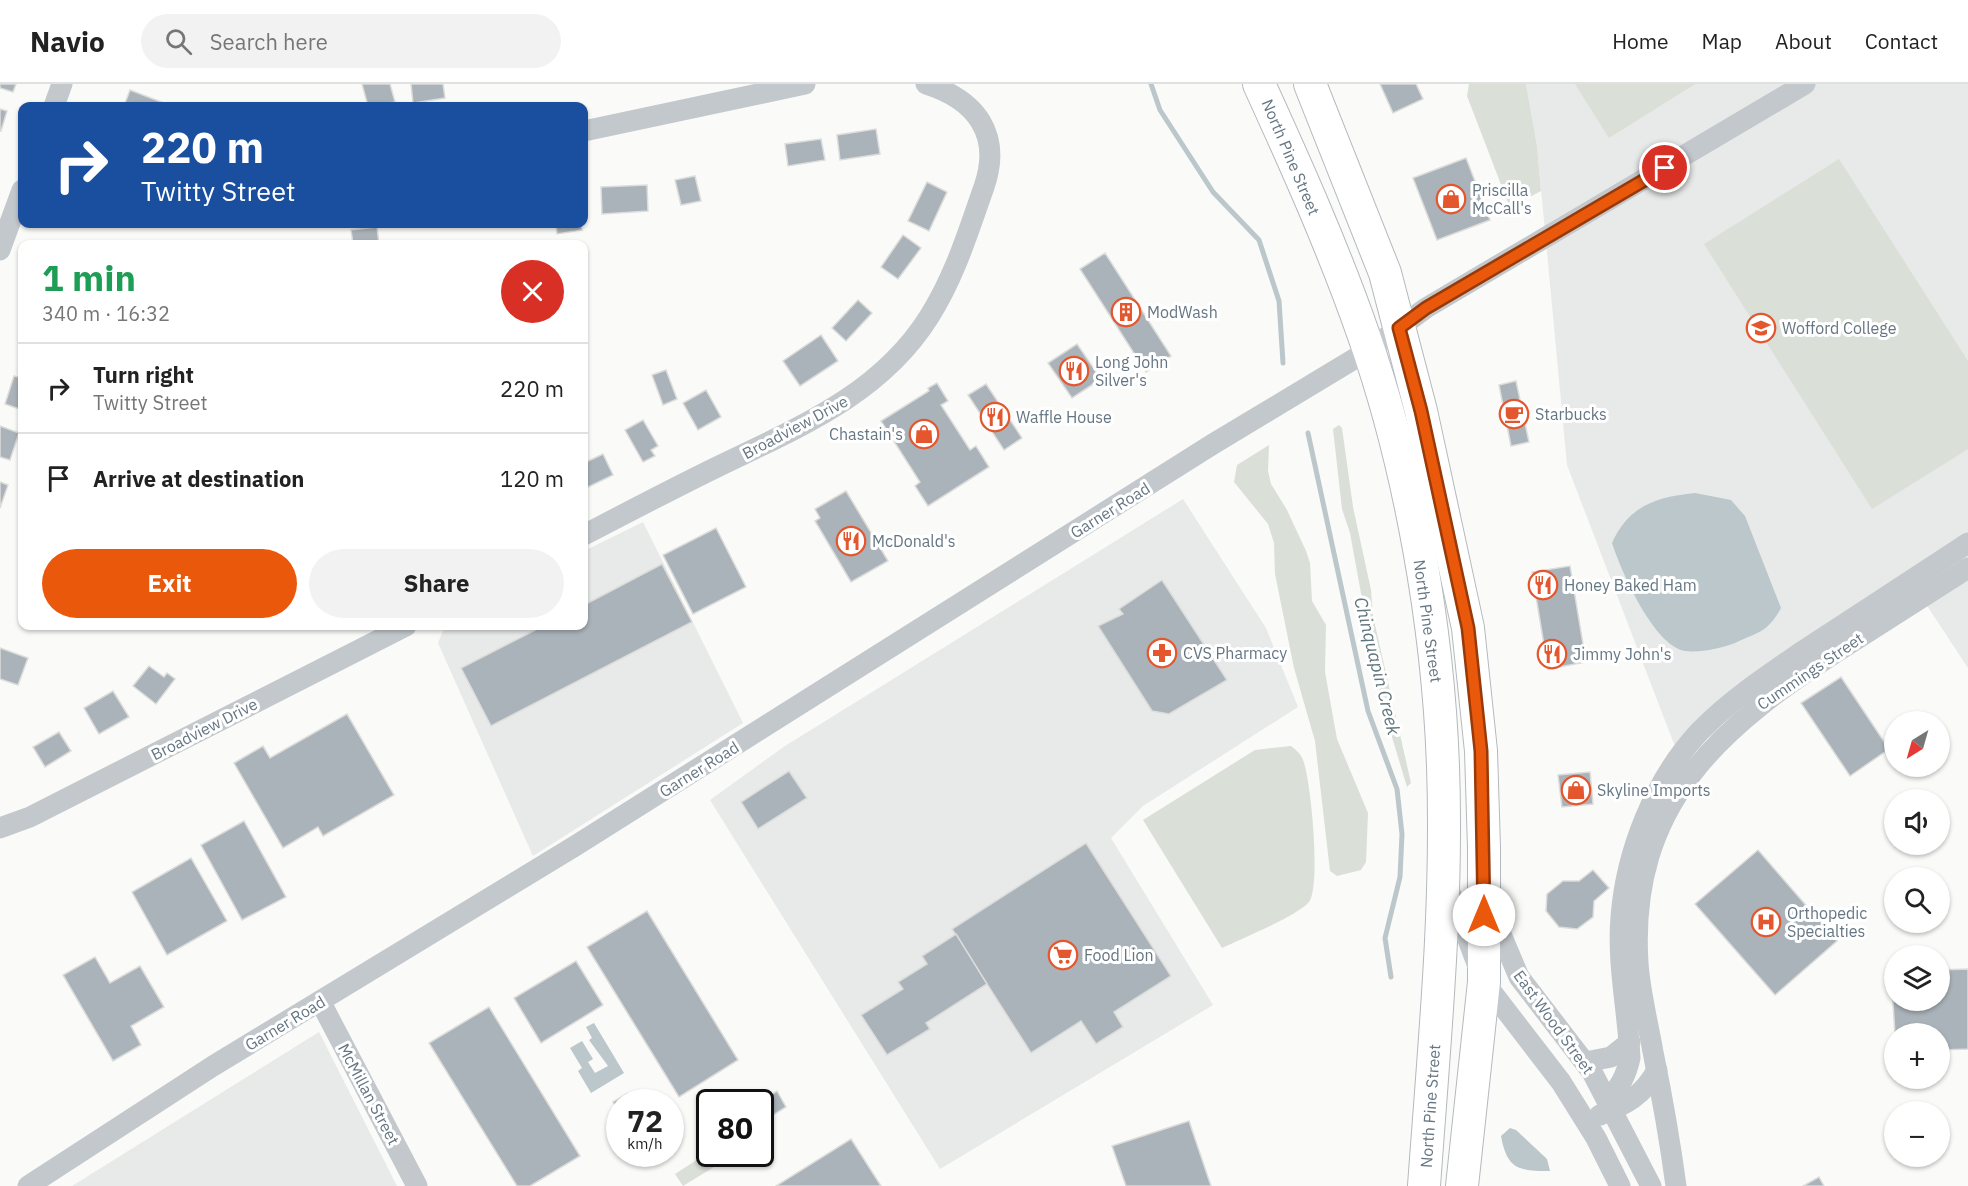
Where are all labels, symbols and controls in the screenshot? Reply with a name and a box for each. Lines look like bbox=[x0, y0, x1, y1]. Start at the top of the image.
search box bbox=[141, 14, 561, 68]
text: Navio bbox=[30, 23, 105, 60]
icon: search bbox=[162, 25, 195, 58]
text: Search here bbox=[210, 27, 328, 56]
text: Home bbox=[1612, 27, 1669, 55]
text: Map bbox=[1702, 27, 1742, 55]
text: About bbox=[1775, 27, 1832, 55]
text: Contact bbox=[1865, 27, 1938, 55]
street label: North Pine Street bbox=[1258, 96, 1324, 218]
text: 220 m bbox=[141, 120, 264, 175]
icon: right bbox=[42, 126, 120, 204]
pin bbox=[1639, 142, 1690, 193]
icon: arrive bbox=[1648, 151, 1681, 184]
text: Twitty Street bbox=[141, 173, 295, 208]
place label: Priscilla McCall's bbox=[1472, 180, 1532, 218]
shop icon: Priscilla McCall's bbox=[1435, 183, 1467, 215]
text: 1 min bbox=[42, 254, 136, 301]
button: close bbox=[501, 260, 564, 323]
building icon: ModWash bbox=[1110, 296, 1142, 328]
text: 340 m · 16:32 bbox=[42, 300, 170, 327]
place label: ModWash bbox=[1147, 302, 1218, 322]
school or university icon: Wofford College bbox=[1745, 312, 1777, 344]
place label: Wofford College bbox=[1782, 318, 1897, 338]
place label: Long John Silver's bbox=[1095, 352, 1168, 390]
restaurant icon: Long John Silver's bbox=[1058, 355, 1090, 387]
text: Turn right bbox=[93, 360, 194, 389]
icon: right bbox=[42, 372, 75, 405]
text: 220 m bbox=[500, 374, 564, 403]
text: Twitty Street bbox=[93, 389, 207, 416]
street label: Broadview Drive bbox=[739, 391, 851, 463]
cafe icon: Starbucks bbox=[1498, 398, 1530, 430]
restaurant icon: Waffle House bbox=[979, 401, 1011, 433]
place label: Starbucks bbox=[1535, 404, 1607, 424]
place label: Waffle House bbox=[1016, 407, 1112, 427]
shop icon: Chastain's bbox=[908, 418, 940, 450]
place label: Chastain's bbox=[829, 424, 903, 444]
icon: arrive bbox=[42, 462, 75, 495]
text: Arrive at destination bbox=[93, 464, 304, 493]
text: 120 m bbox=[500, 464, 564, 493]
street label: Garner Road bbox=[1067, 478, 1153, 542]
restaurant icon: McDonald's bbox=[835, 525, 867, 557]
place label: McDonald's bbox=[872, 531, 956, 551]
button: Exit bbox=[42, 549, 297, 618]
button: Share bbox=[309, 549, 564, 618]
street label: North Pine Street bbox=[1409, 558, 1447, 684]
restaurant icon: Honey Baked Ham bbox=[1527, 569, 1559, 601]
place label: Honey Baked Ham bbox=[1564, 575, 1697, 595]
water label: Chinquapin Creek bbox=[1349, 595, 1406, 738]
street label: Cummings Street bbox=[1753, 628, 1867, 714]
pharmacy icon: CVS Pharmacy bbox=[1146, 637, 1178, 669]
restaurant icon: Jimmy John's bbox=[1536, 638, 1568, 670]
place label: CVS Pharmacy bbox=[1183, 643, 1287, 663]
place label: Jimmy John's bbox=[1573, 644, 1671, 664]
street label: Broadview Drive bbox=[147, 693, 261, 764]
north arrow bbox=[1884, 711, 1950, 777]
map controls bbox=[1884, 711, 1950, 1167]
street label: Garner Road bbox=[656, 737, 742, 801]
shop icon: Skyline Imports bbox=[1560, 774, 1592, 806]
place label: Skyline Imports bbox=[1597, 780, 1711, 800]
button: sound bbox=[1884, 789, 1950, 855]
button: search bbox=[1884, 867, 1950, 933]
position arrow bbox=[1452, 883, 1516, 947]
place label: Orthopedic Specialties bbox=[1787, 903, 1867, 941]
hospital icon: Orthopedic Specialties bbox=[1750, 906, 1782, 938]
supermarket icon: Food Lion bbox=[1047, 939, 1079, 971]
place label: Food Lion bbox=[1084, 945, 1154, 965]
button: layers bbox=[1884, 945, 1950, 1011]
street label: East Wood Street bbox=[1510, 966, 1598, 1078]
street label: Garner Road bbox=[241, 991, 329, 1055]
button: + bbox=[1884, 1023, 1950, 1089]
street label: McMillan Street bbox=[334, 1040, 404, 1148]
street label: North Pine Street bbox=[1416, 1043, 1444, 1169]
speed limit sign: 80 bbox=[696, 1089, 774, 1167]
text: 72 bbox=[627, 1101, 663, 1140]
button: − bbox=[1884, 1101, 1950, 1167]
text: km/h bbox=[627, 1134, 663, 1153]

